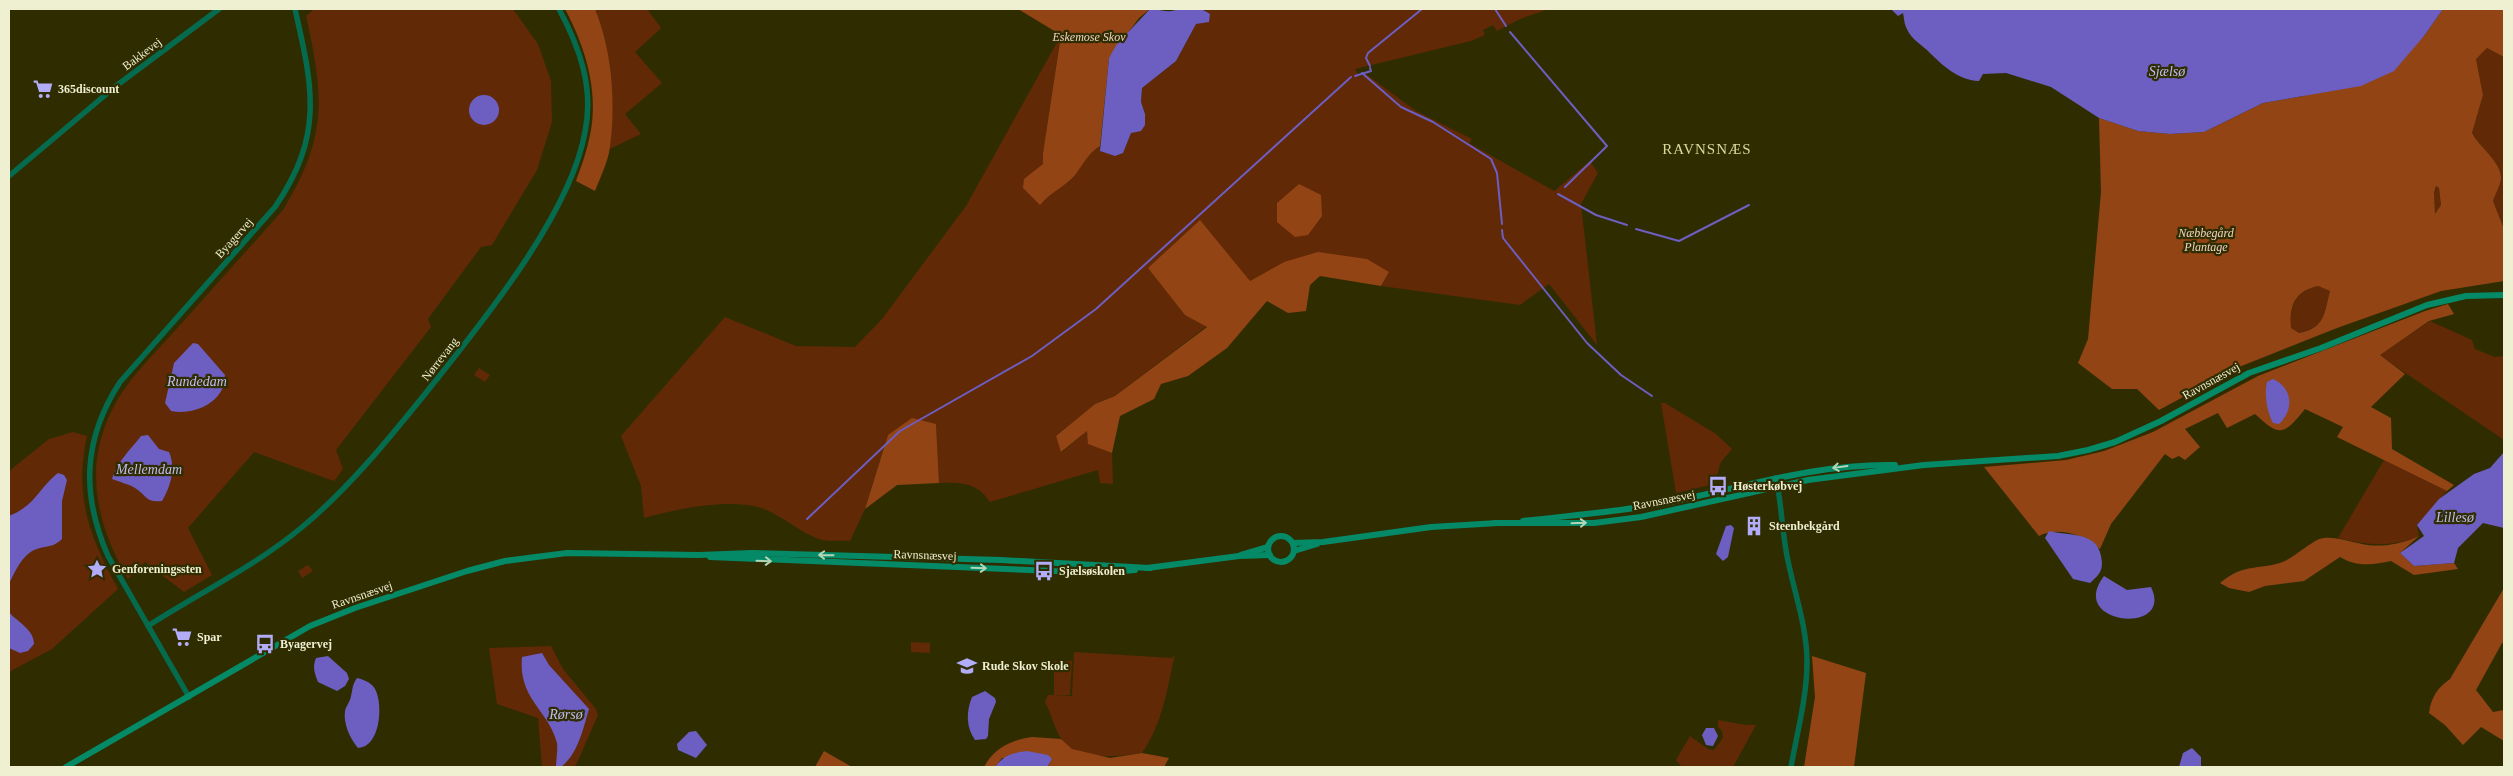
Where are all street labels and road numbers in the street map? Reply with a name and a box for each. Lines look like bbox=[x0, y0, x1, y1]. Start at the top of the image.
street label: Bakkevej bbox=[120, 35, 164, 73]
street label: Byagervej bbox=[212, 215, 256, 261]
street label: Nørrevang bbox=[419, 334, 461, 384]
street label: Ravnsnæsvej bbox=[2180, 360, 2242, 402]
street label: Ravnsnæsvej bbox=[1632, 487, 1696, 513]
street label: Ravnsnæsvej bbox=[893, 547, 957, 563]
street label: Ravnsnæsvej bbox=[330, 578, 394, 612]

